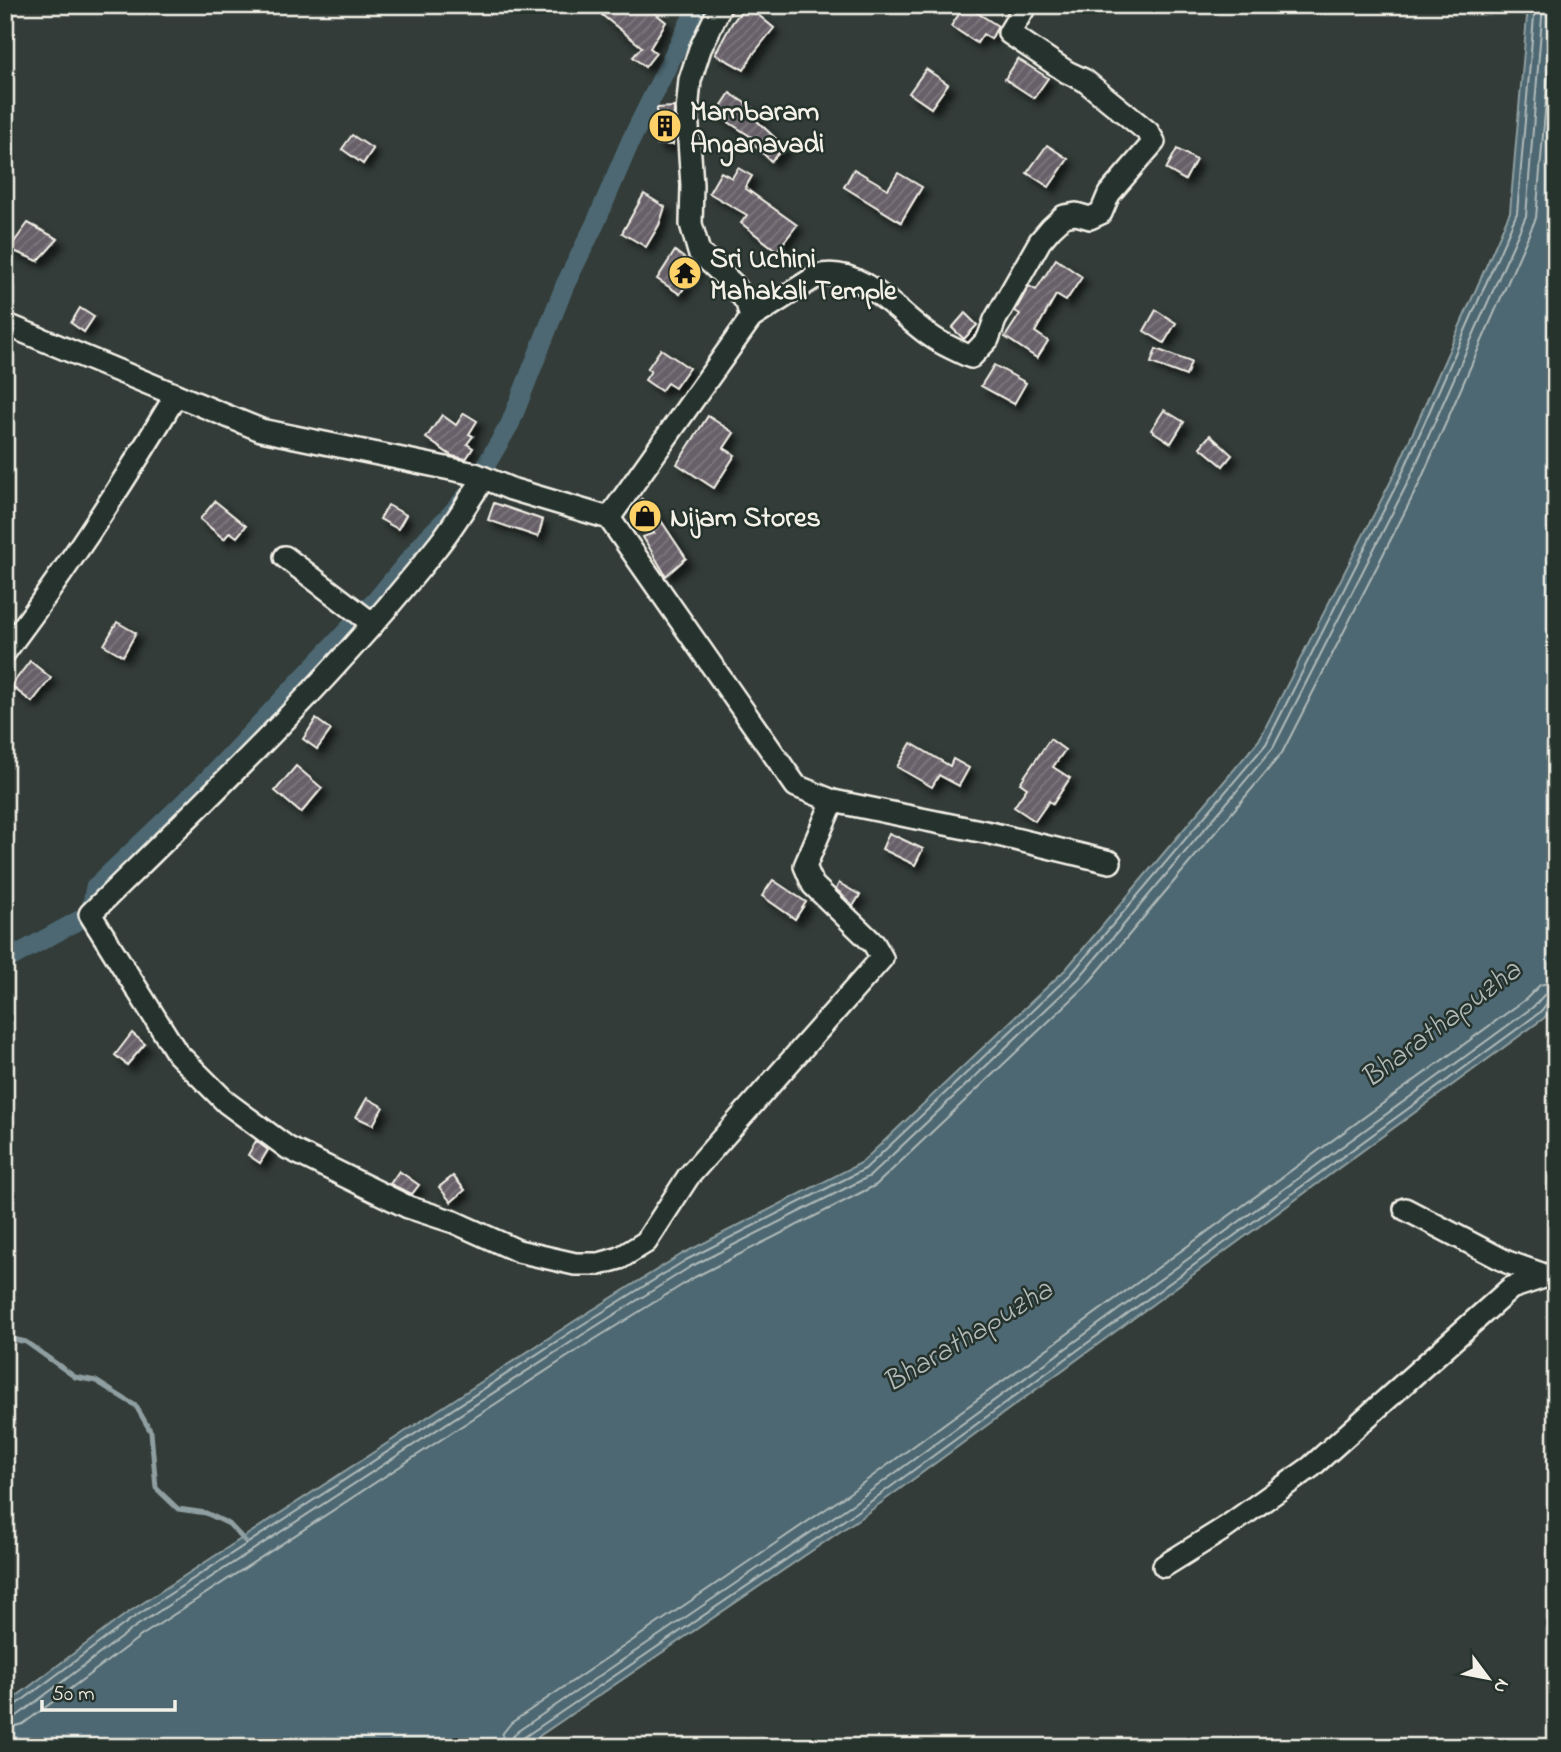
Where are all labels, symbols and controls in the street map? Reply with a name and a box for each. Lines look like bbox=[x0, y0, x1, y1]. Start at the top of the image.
place label: Mambaram Anganavadi bbox=[690, 93, 824, 167]
building icon: Mambaram Anganavadi bbox=[646, 107, 684, 145]
place label: Sri Uchini Mahakali Temple bbox=[710, 240, 898, 313]
temple icon: Sri Uchini Mahakali Temple bbox=[666, 254, 704, 292]
shop icon: Nijam Stores bbox=[626, 497, 664, 535]
place label: Nijam Stores bbox=[670, 499, 821, 540]
water label: Bharathapuzha bbox=[1352, 950, 1532, 1101]
water label: Bharathapuzha bbox=[875, 1269, 1063, 1406]
north arrow bbox=[1452, 1644, 1522, 1714]
scale bar bbox=[42, 1668, 175, 1712]
text: N bbox=[1485, 1673, 1515, 1698]
text: 50 m bbox=[52, 1680, 95, 1710]

